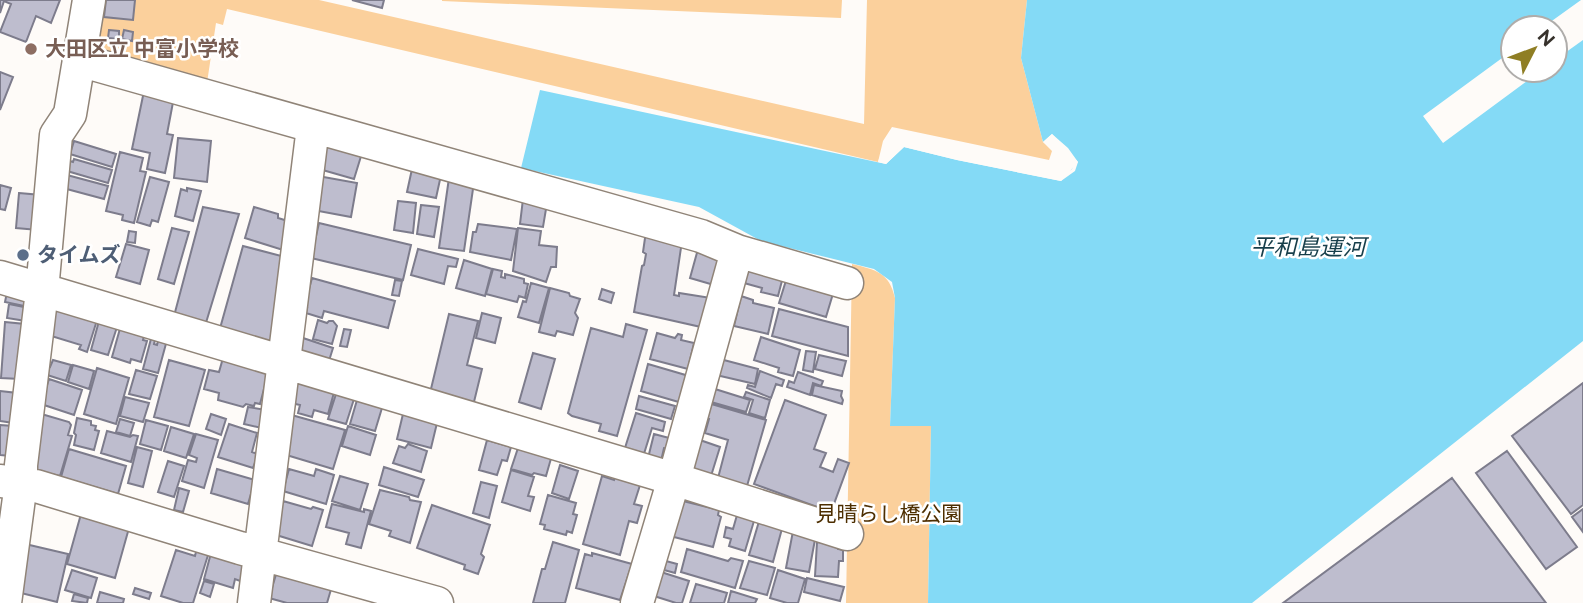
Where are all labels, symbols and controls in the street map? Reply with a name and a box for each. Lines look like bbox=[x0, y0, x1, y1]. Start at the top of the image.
north arrow bbox=[1499, 14, 1569, 84]
text: N bbox=[1534, 25, 1560, 50]
place label: 大田区立 中富小学校 bbox=[45, 36, 239, 61]
marker: 大田区立 中富小学校 bbox=[23, 41, 39, 57]
water label: 平和島運河 bbox=[1251, 233, 1370, 260]
place label: タイムズ bbox=[37, 242, 121, 267]
marker: タイムズ bbox=[15, 247, 31, 263]
park label: 見晴らし橋公園 bbox=[816, 501, 963, 526]

